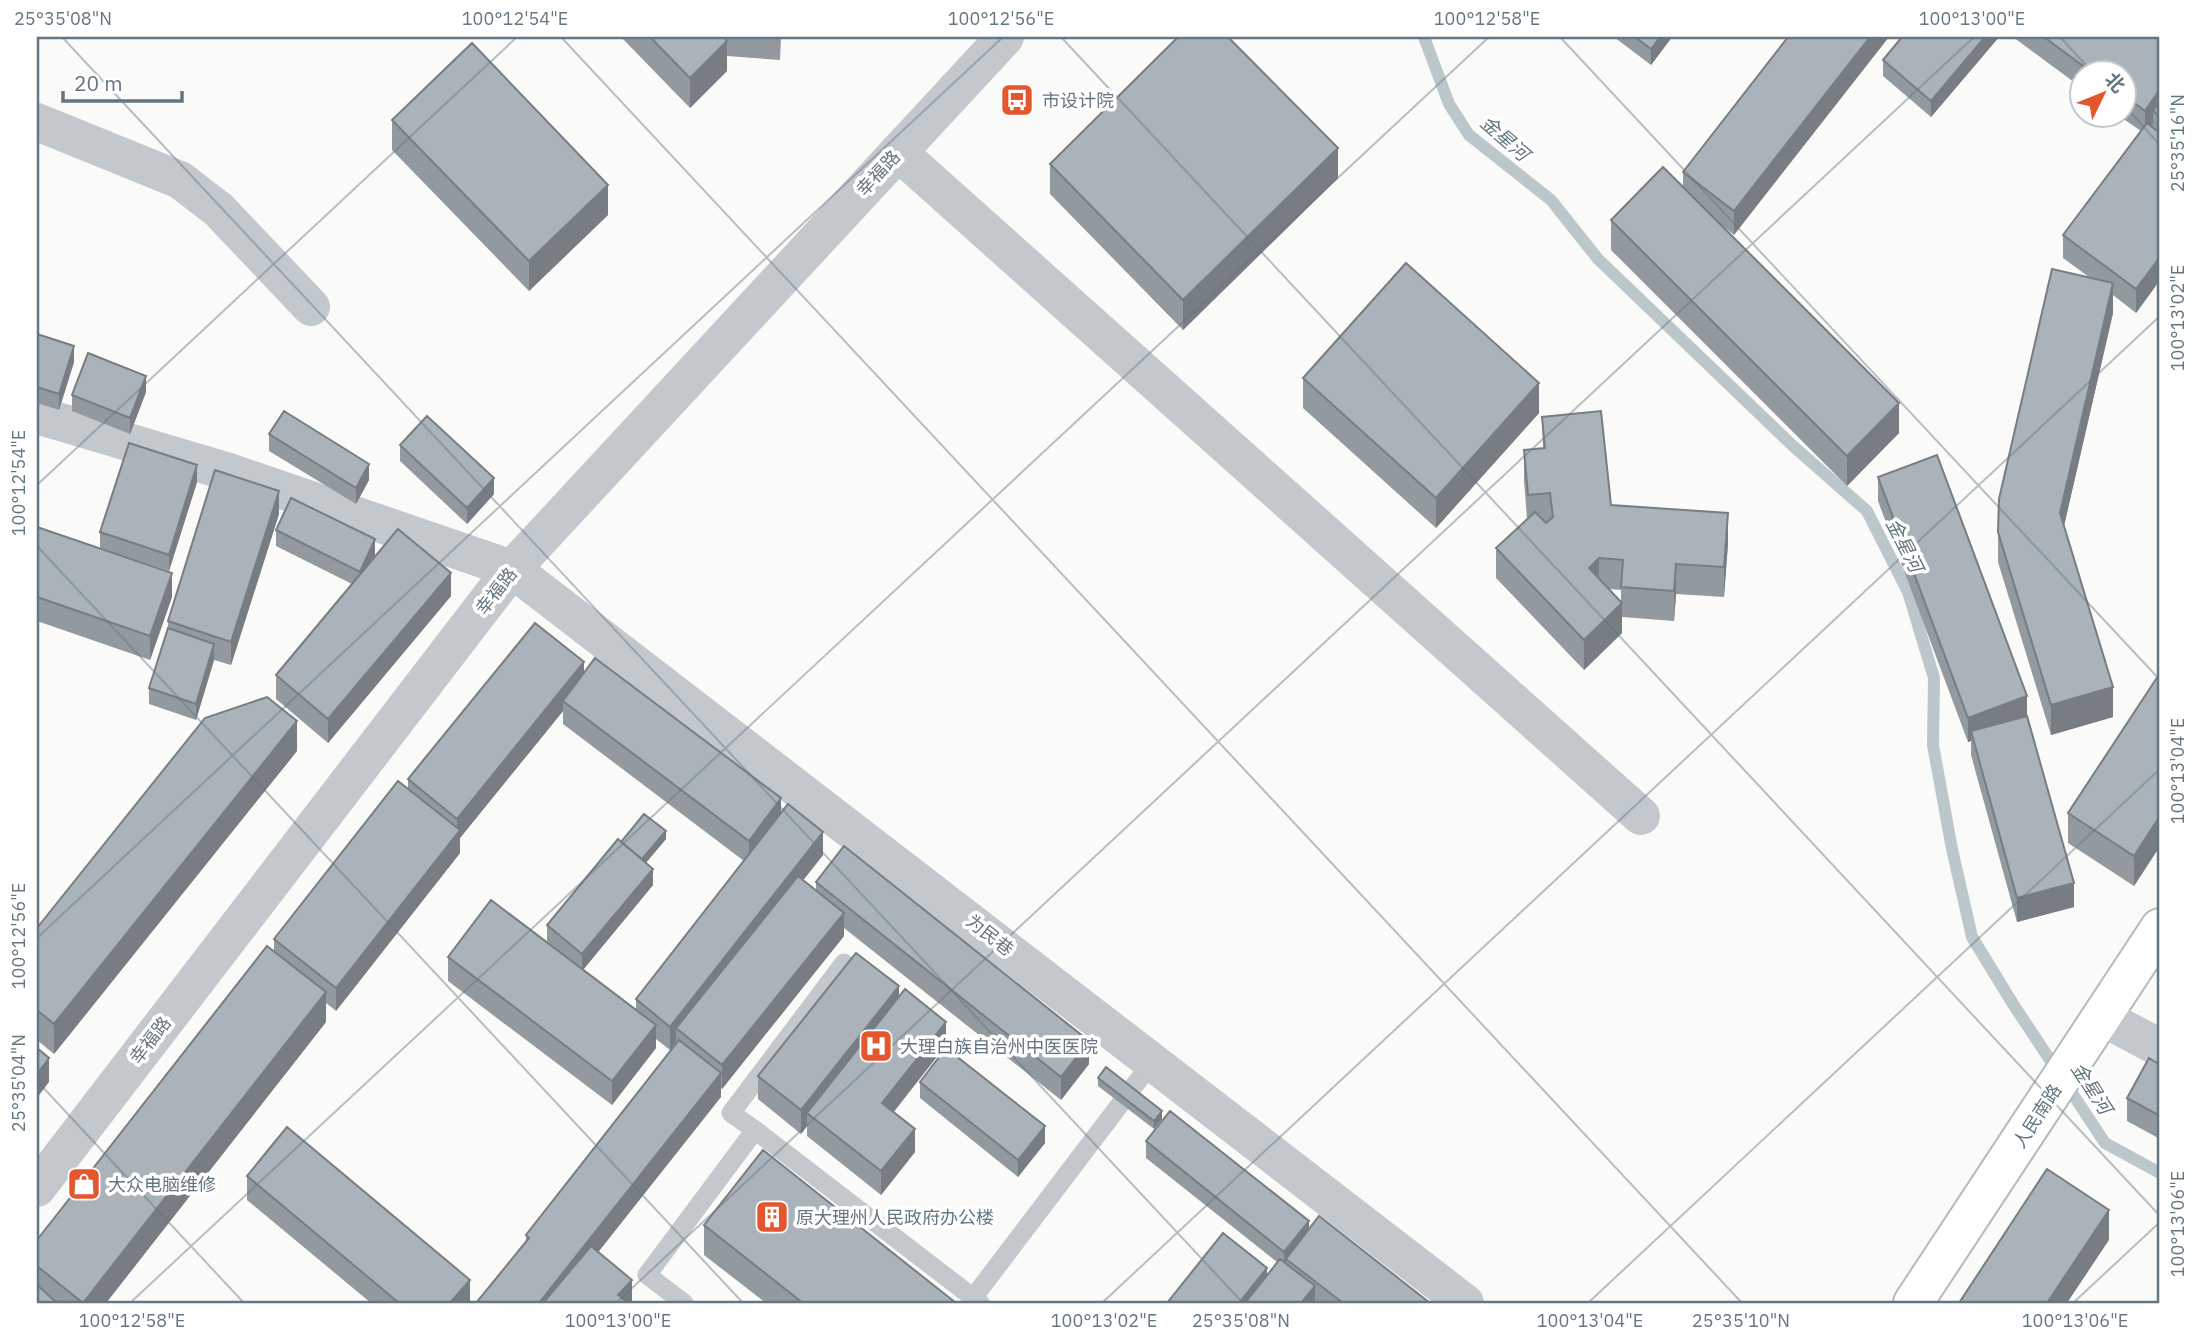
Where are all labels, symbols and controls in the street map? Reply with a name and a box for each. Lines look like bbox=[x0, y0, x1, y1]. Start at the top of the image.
text: 25°35'08"N bbox=[14, 7, 112, 30]
text: 100°12'54"E bbox=[462, 7, 568, 30]
text: 100°12'56"E bbox=[948, 7, 1054, 30]
text: 100°12'58"E bbox=[1434, 7, 1540, 30]
text: 100°13'00"E bbox=[1919, 7, 2025, 30]
scale bar bbox=[63, 60, 182, 104]
north arrow bbox=[2068, 60, 2138, 130]
text: 北 bbox=[2100, 67, 2131, 98]
text: 20 m bbox=[74, 69, 123, 97]
bus stop icon: 市设计院 bbox=[998, 81, 1036, 119]
place label: 市设计院 bbox=[1042, 89, 1114, 112]
text: 25°35'16"N bbox=[2166, 94, 2189, 192]
water label: 金星河 bbox=[1476, 110, 1537, 168]
street label: 幸福路 bbox=[851, 145, 905, 201]
text: 100°13'02"E bbox=[2166, 265, 2189, 371]
text: 100°12'54"E bbox=[7, 430, 30, 536]
water label: 金星河 bbox=[1881, 514, 1930, 579]
street label: 幸福路 bbox=[470, 563, 522, 619]
text: 100°13'04"E bbox=[2166, 718, 2189, 824]
text: 100°12'56"E bbox=[7, 883, 30, 989]
street label: 为民巷 bbox=[962, 909, 1018, 961]
street label: 幸福路 bbox=[124, 1012, 176, 1068]
hospital icon: 大理白族自治州中医医院 bbox=[857, 1027, 895, 1065]
text: 25°35'04"N bbox=[7, 1034, 30, 1132]
place label: 大理白族自治州中医医院 bbox=[900, 1035, 1098, 1058]
water label: 金星河 bbox=[2066, 1058, 2120, 1122]
street label: 人民南路 bbox=[2008, 1080, 2066, 1152]
shop icon: 大众电脑维修 bbox=[65, 1165, 103, 1203]
text: 100°13'06"E bbox=[2166, 1171, 2189, 1277]
place label: 大众电脑维修 bbox=[108, 1173, 216, 1196]
building icon: 原大理州人民政府办公楼 bbox=[753, 1198, 791, 1236]
place label: 原大理州人民政府办公楼 bbox=[796, 1206, 994, 1229]
text: 100°12'58"E bbox=[79, 1309, 185, 1332]
text: 100°13'00"E bbox=[565, 1309, 671, 1332]
text: 100°13'02"E bbox=[1051, 1309, 1157, 1332]
text: 25°35'08"N bbox=[1192, 1309, 1290, 1332]
text: 100°13'04"E bbox=[1537, 1309, 1643, 1332]
text: 25°35'10"N bbox=[1692, 1309, 1790, 1332]
text: 100°13'06"E bbox=[2022, 1309, 2128, 1332]

